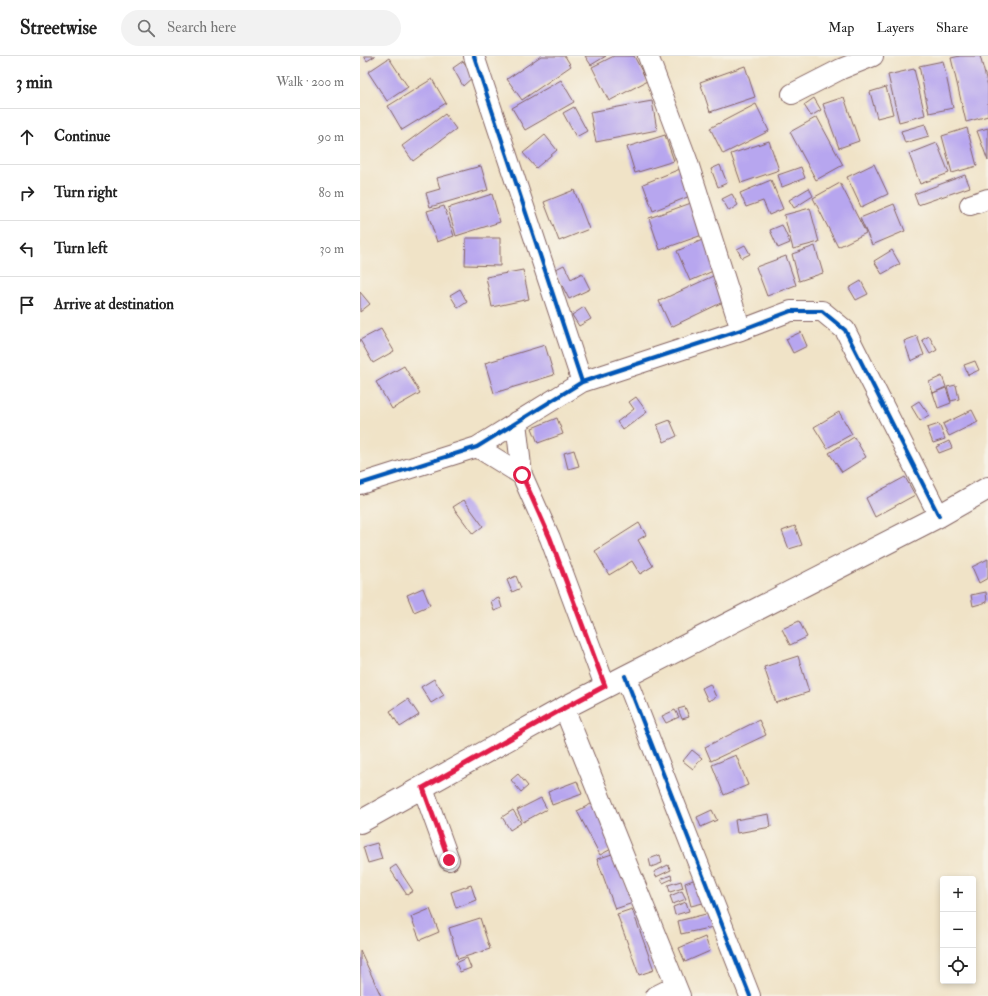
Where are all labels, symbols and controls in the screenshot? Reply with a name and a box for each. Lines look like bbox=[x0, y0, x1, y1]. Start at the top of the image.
search box bbox=[121, 10, 401, 46]
text: Streetwise bbox=[20, 16, 97, 40]
icon: search bbox=[135, 17, 157, 39]
text: Search here bbox=[167, 18, 236, 37]
text: Map bbox=[828, 19, 854, 36]
text: Layers bbox=[876, 19, 914, 36]
text: Share bbox=[936, 19, 968, 36]
text: 3 min bbox=[16, 72, 53, 93]
text: Walk · 200 m bbox=[276, 74, 344, 90]
icon: ahead bbox=[16, 126, 38, 148]
text: Continue bbox=[54, 127, 110, 146]
text: 90 m bbox=[318, 129, 344, 145]
icon: right bbox=[16, 182, 38, 204]
text: Turn right bbox=[54, 183, 117, 202]
text: 80 m bbox=[318, 185, 344, 201]
icon: left bbox=[16, 238, 38, 260]
text: Turn left bbox=[54, 239, 108, 258]
text: 30 m bbox=[320, 241, 344, 257]
icon: arrive bbox=[16, 294, 38, 316]
text: Arrive at destination bbox=[54, 295, 174, 314]
route start bbox=[513, 466, 531, 484]
route end bbox=[440, 851, 458, 869]
map controls bbox=[940, 876, 976, 984]
button: + bbox=[940, 876, 976, 912]
button: − bbox=[940, 912, 976, 948]
button: locate bbox=[940, 948, 976, 984]

